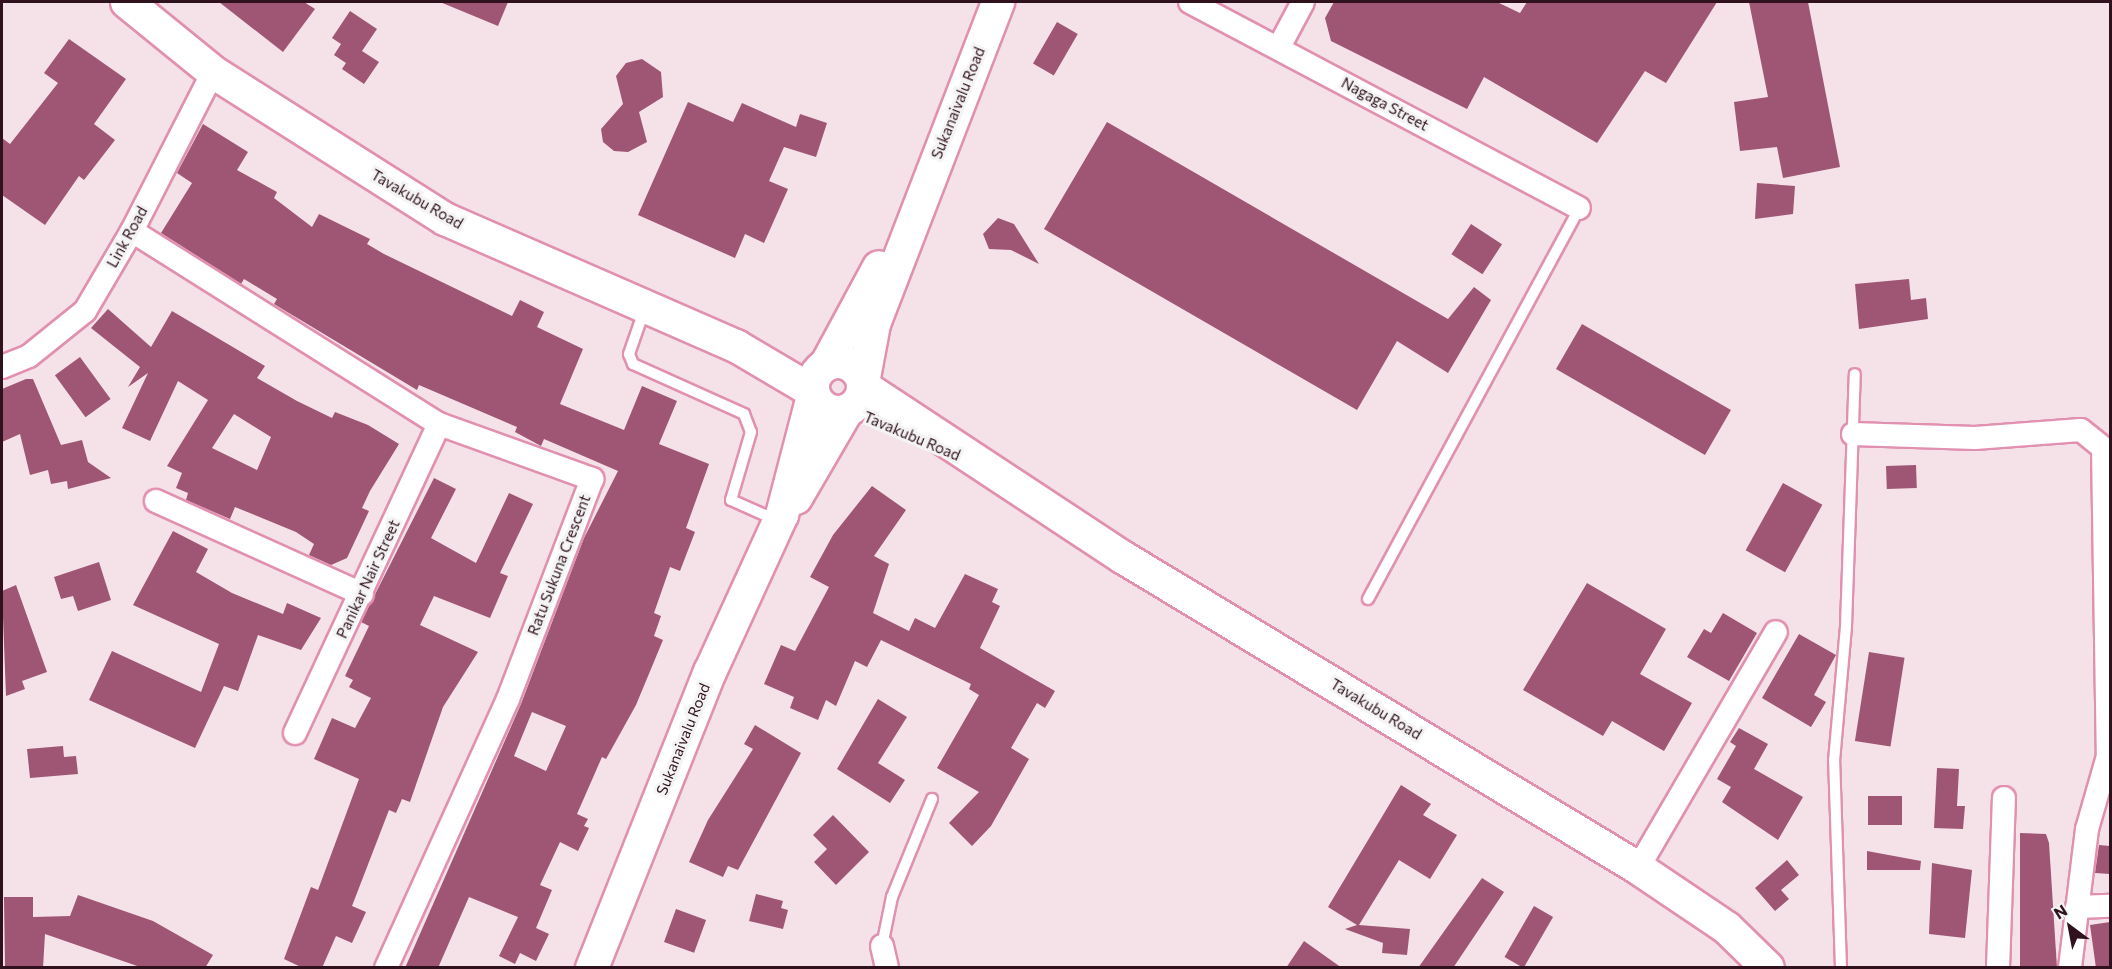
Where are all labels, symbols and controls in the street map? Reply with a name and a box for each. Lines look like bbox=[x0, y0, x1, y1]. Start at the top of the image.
street label: Sukanaivalu Road bbox=[927, 44, 989, 162]
street label: Nagaga Street bbox=[1338, 73, 1432, 135]
street label: Tavakubu Road bbox=[368, 165, 466, 233]
street label: Link Road bbox=[103, 203, 151, 271]
street label: Tavakubu Road bbox=[861, 408, 963, 464]
street label: Ratu Sukuna Crescent bbox=[524, 492, 594, 638]
street label: Panikar Nair Street bbox=[333, 517, 403, 641]
street label: Tavakubu Road bbox=[1327, 675, 1425, 743]
street label: Sukanaivalu Road bbox=[652, 680, 714, 798]
north arrow bbox=[2040, 897, 2100, 957]
text: N bbox=[2050, 900, 2070, 923]

